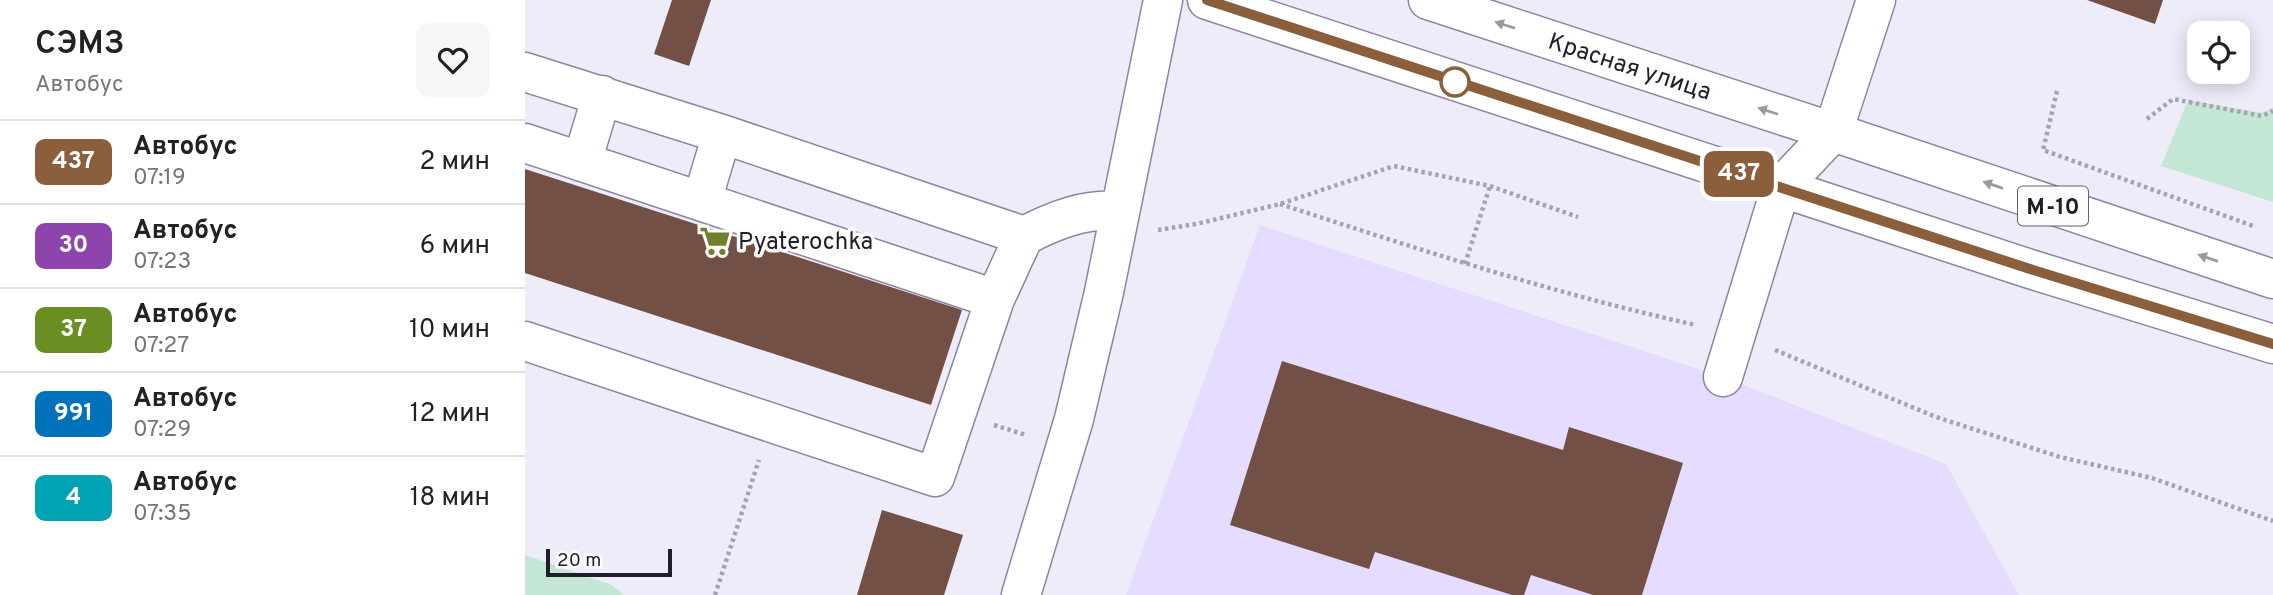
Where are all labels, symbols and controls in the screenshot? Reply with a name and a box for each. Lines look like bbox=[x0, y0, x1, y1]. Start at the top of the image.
one-way arrow bbox=[1495, 19, 1516, 30]
map controls bbox=[2187, 21, 2250, 84]
button: locate bbox=[2187, 21, 2250, 84]
button: heart bbox=[416, 23, 490, 97]
text: СЭМЗ bbox=[35, 24, 125, 66]
street label: Красная улица bbox=[1544, 27, 1715, 108]
unlabelled marker bbox=[1440, 67, 1470, 97]
text: Автобус bbox=[35, 71, 123, 100]
one-way arrow bbox=[1757, 105, 1778, 116]
text: Автобус bbox=[133, 131, 238, 164]
text: 2 мин bbox=[419, 146, 490, 179]
text: 437 bbox=[52, 147, 95, 177]
line badge: 437 bbox=[1699, 151, 1779, 197]
text: 437 bbox=[1718, 159, 1760, 189]
text: 07:19 bbox=[133, 164, 186, 193]
one-way arrow bbox=[1982, 179, 2003, 190]
road number: М-10 bbox=[2018, 186, 2088, 226]
text: Автобус bbox=[133, 215, 238, 248]
supermarket icon: Pyaterochka bbox=[698, 224, 732, 258]
place label: Pyaterochka bbox=[738, 228, 873, 258]
text: 6 мин bbox=[420, 230, 490, 263]
text: 30 bbox=[59, 231, 88, 261]
text: 07:23 bbox=[133, 248, 191, 277]
one-way arrow bbox=[2198, 252, 2219, 262]
text: Автобус bbox=[133, 299, 238, 332]
text: 10 мин bbox=[409, 314, 490, 347]
text: 37 bbox=[60, 315, 87, 345]
text: 07:27 bbox=[133, 332, 189, 361]
text: Автобус bbox=[133, 383, 238, 416]
text: 12 мин bbox=[410, 398, 490, 431]
text: 991 bbox=[54, 399, 93, 429]
text: 07:29 bbox=[133, 416, 191, 445]
text: Автобус bbox=[133, 467, 238, 500]
text: 18 мин bbox=[410, 482, 490, 515]
text: 4 bbox=[66, 483, 81, 513]
text: 07:35 bbox=[133, 500, 191, 529]
scale bar bbox=[546, 546, 672, 578]
text: 20 m bbox=[557, 549, 601, 573]

